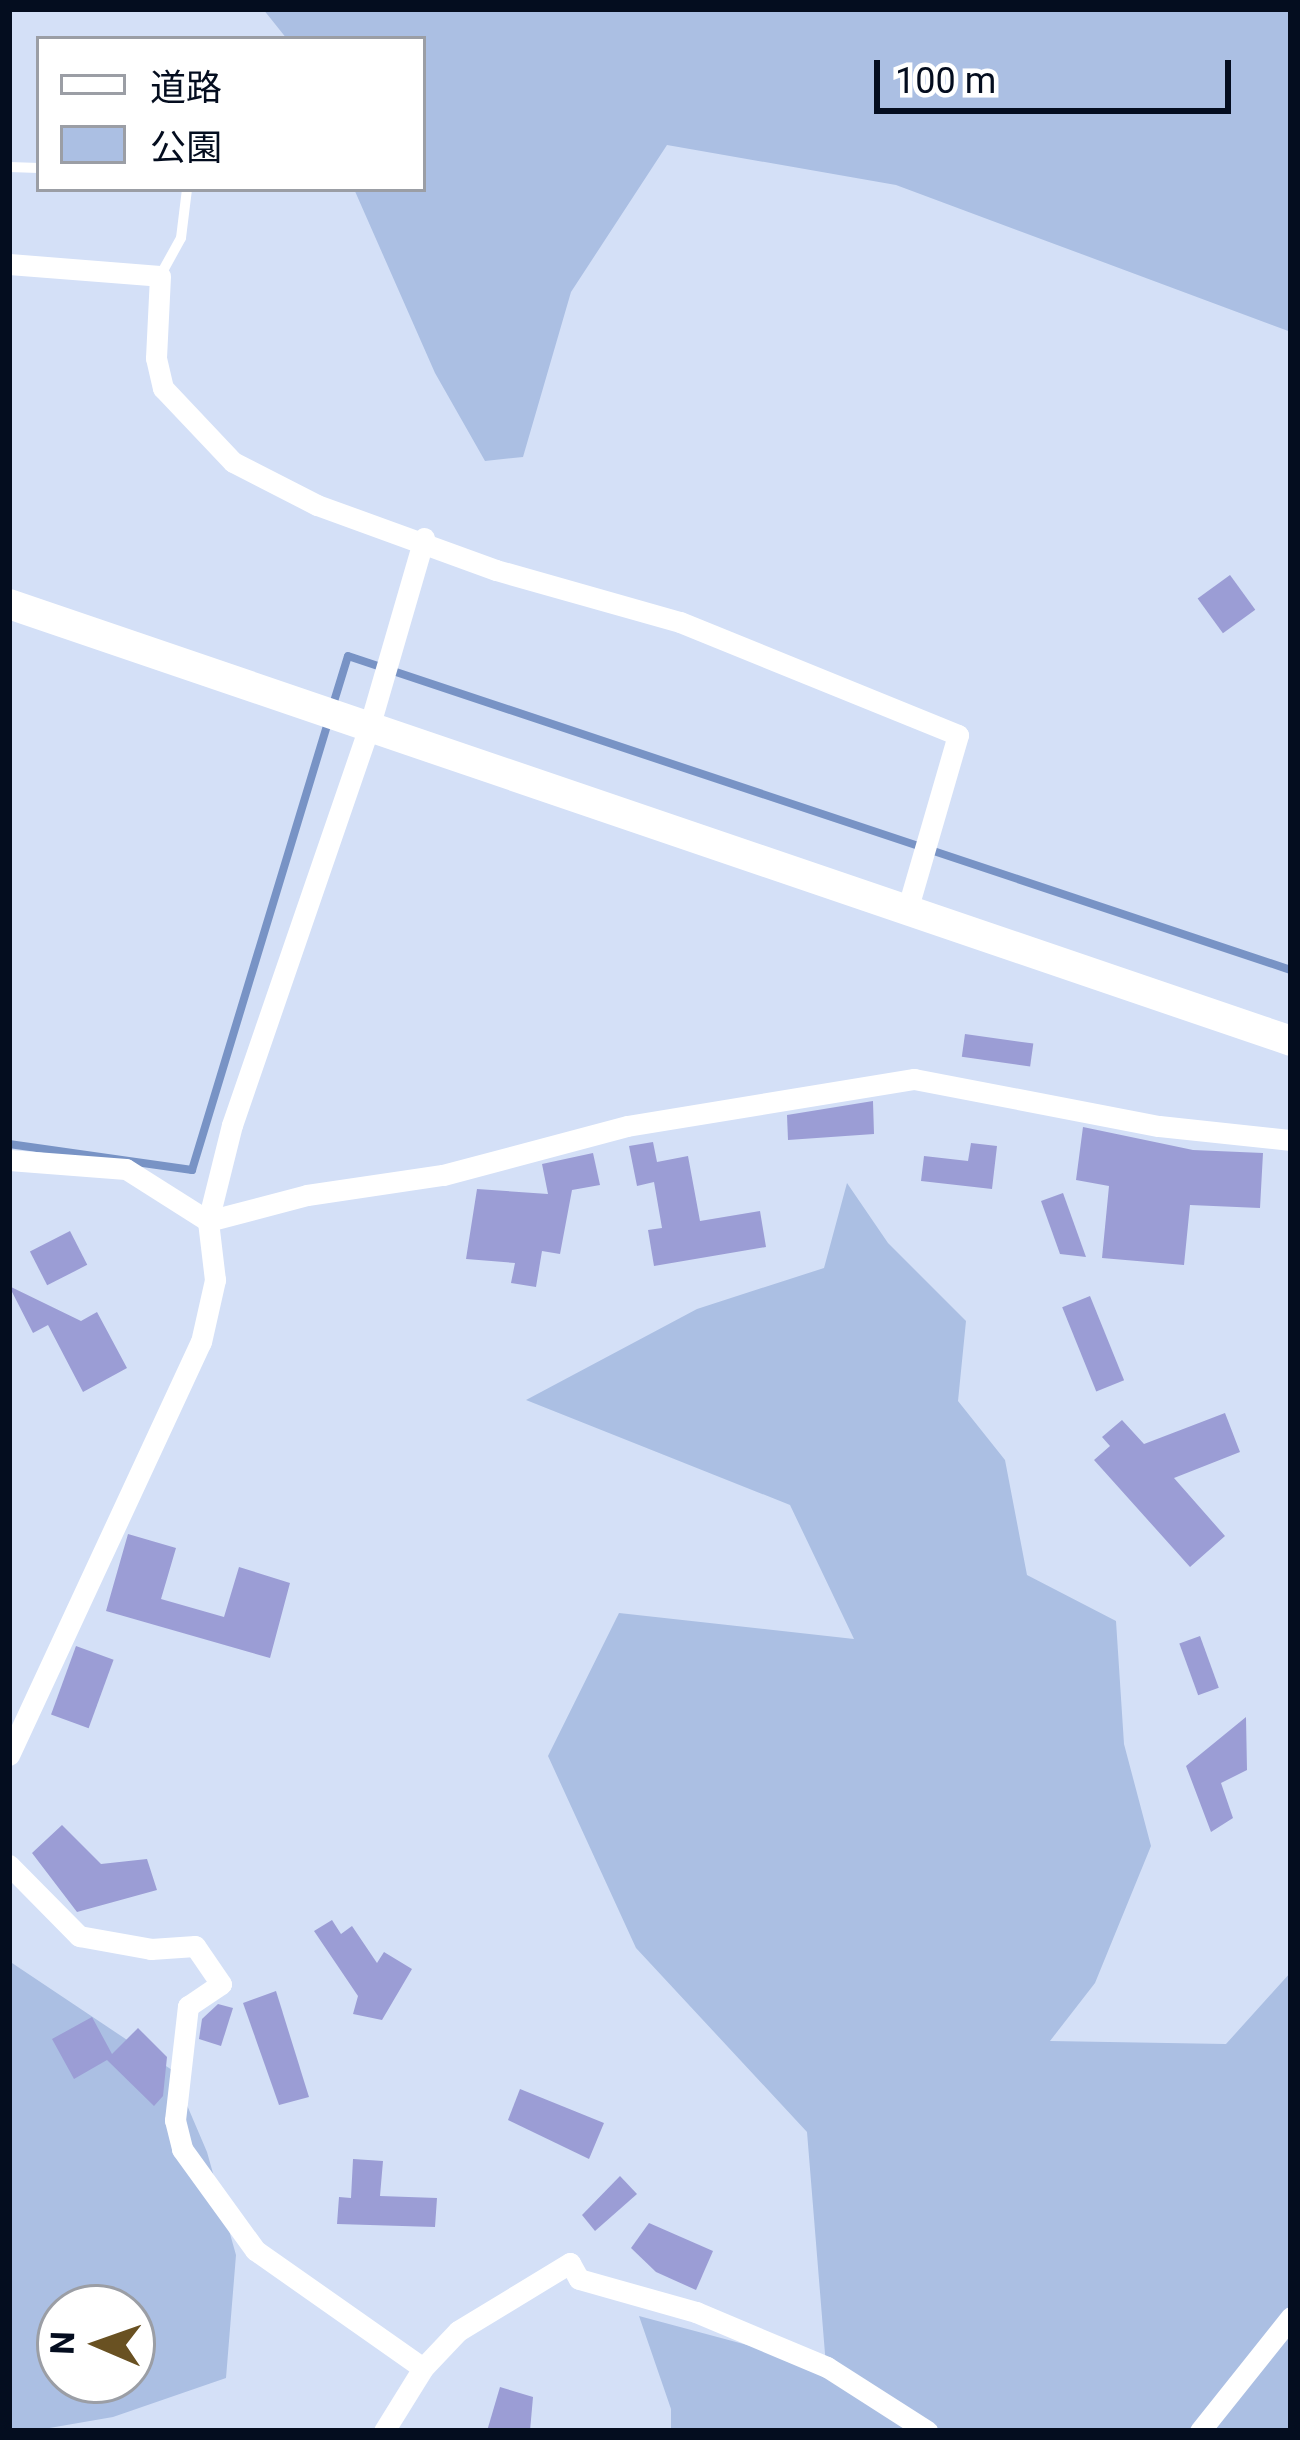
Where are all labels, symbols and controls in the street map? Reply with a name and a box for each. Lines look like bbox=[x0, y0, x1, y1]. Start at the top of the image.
legend bbox=[36, 36, 426, 192]
scale bar bbox=[880, 36, 1237, 110]
text: 100 m bbox=[895, 60, 996, 102]
text: 道路 bbox=[150, 67, 222, 109]
text: 公園 bbox=[150, 127, 222, 169]
north arrow bbox=[36, 2284, 156, 2404]
text: N bbox=[43, 2331, 82, 2355]

